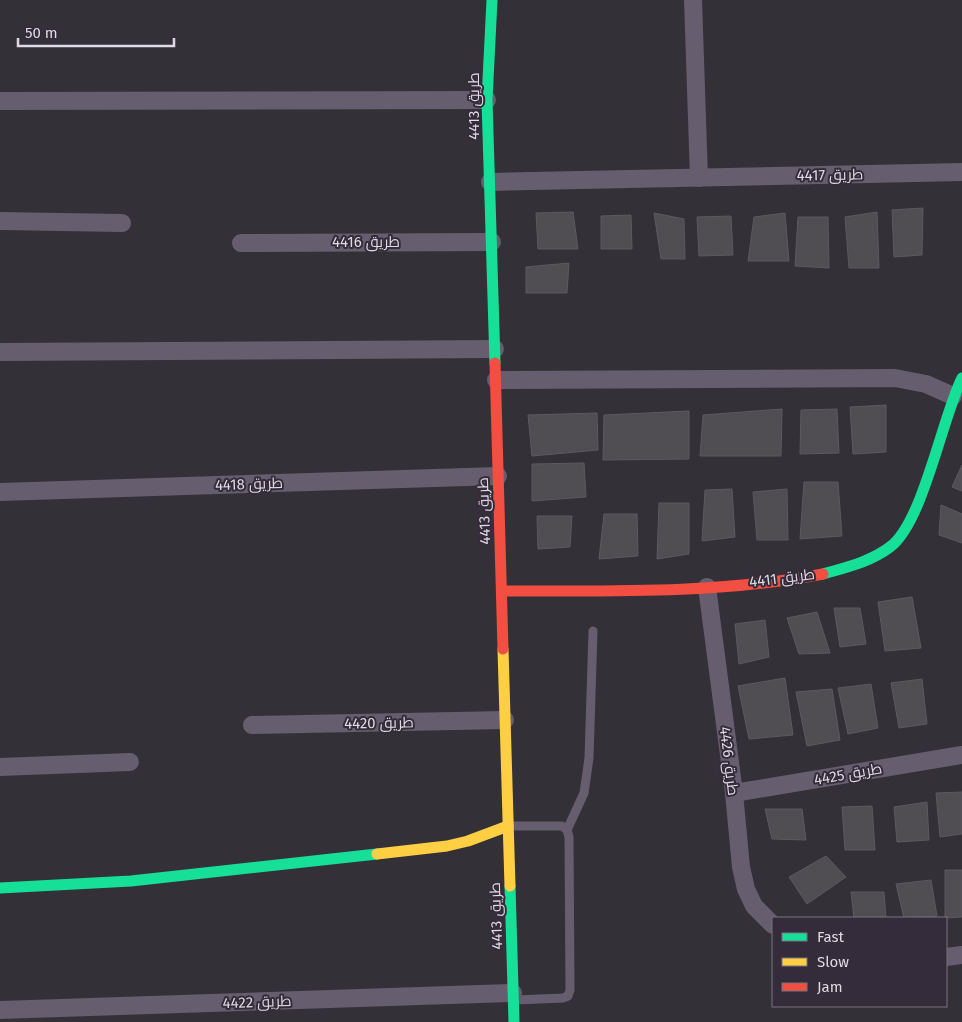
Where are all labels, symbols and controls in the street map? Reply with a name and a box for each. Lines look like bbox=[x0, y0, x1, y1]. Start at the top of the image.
scale bar bbox=[18, 15, 174, 47]
text: 50 m bbox=[25, 24, 58, 42]
street label: طريق 4413 bbox=[465, 72, 484, 140]
street label: طريق 4417 bbox=[797, 165, 863, 186]
street label: طريق 4416 bbox=[332, 233, 400, 252]
street label: طريق 4418 bbox=[215, 474, 283, 495]
street label: طريق 4413 bbox=[474, 477, 495, 545]
street label: طريق 4411 bbox=[748, 565, 816, 592]
street label: طريق 4420 bbox=[344, 713, 414, 734]
street label: طريق 4426 bbox=[715, 725, 742, 797]
street label: طريق 4425 bbox=[813, 759, 884, 790]
street label: طريق 4413 bbox=[486, 882, 507, 950]
legend bbox=[772, 917, 947, 1007]
text: Fast bbox=[817, 928, 844, 946]
text: Slow bbox=[817, 953, 849, 971]
text: Jam bbox=[817, 978, 843, 996]
street label: طريق 4422 bbox=[222, 992, 292, 1013]

